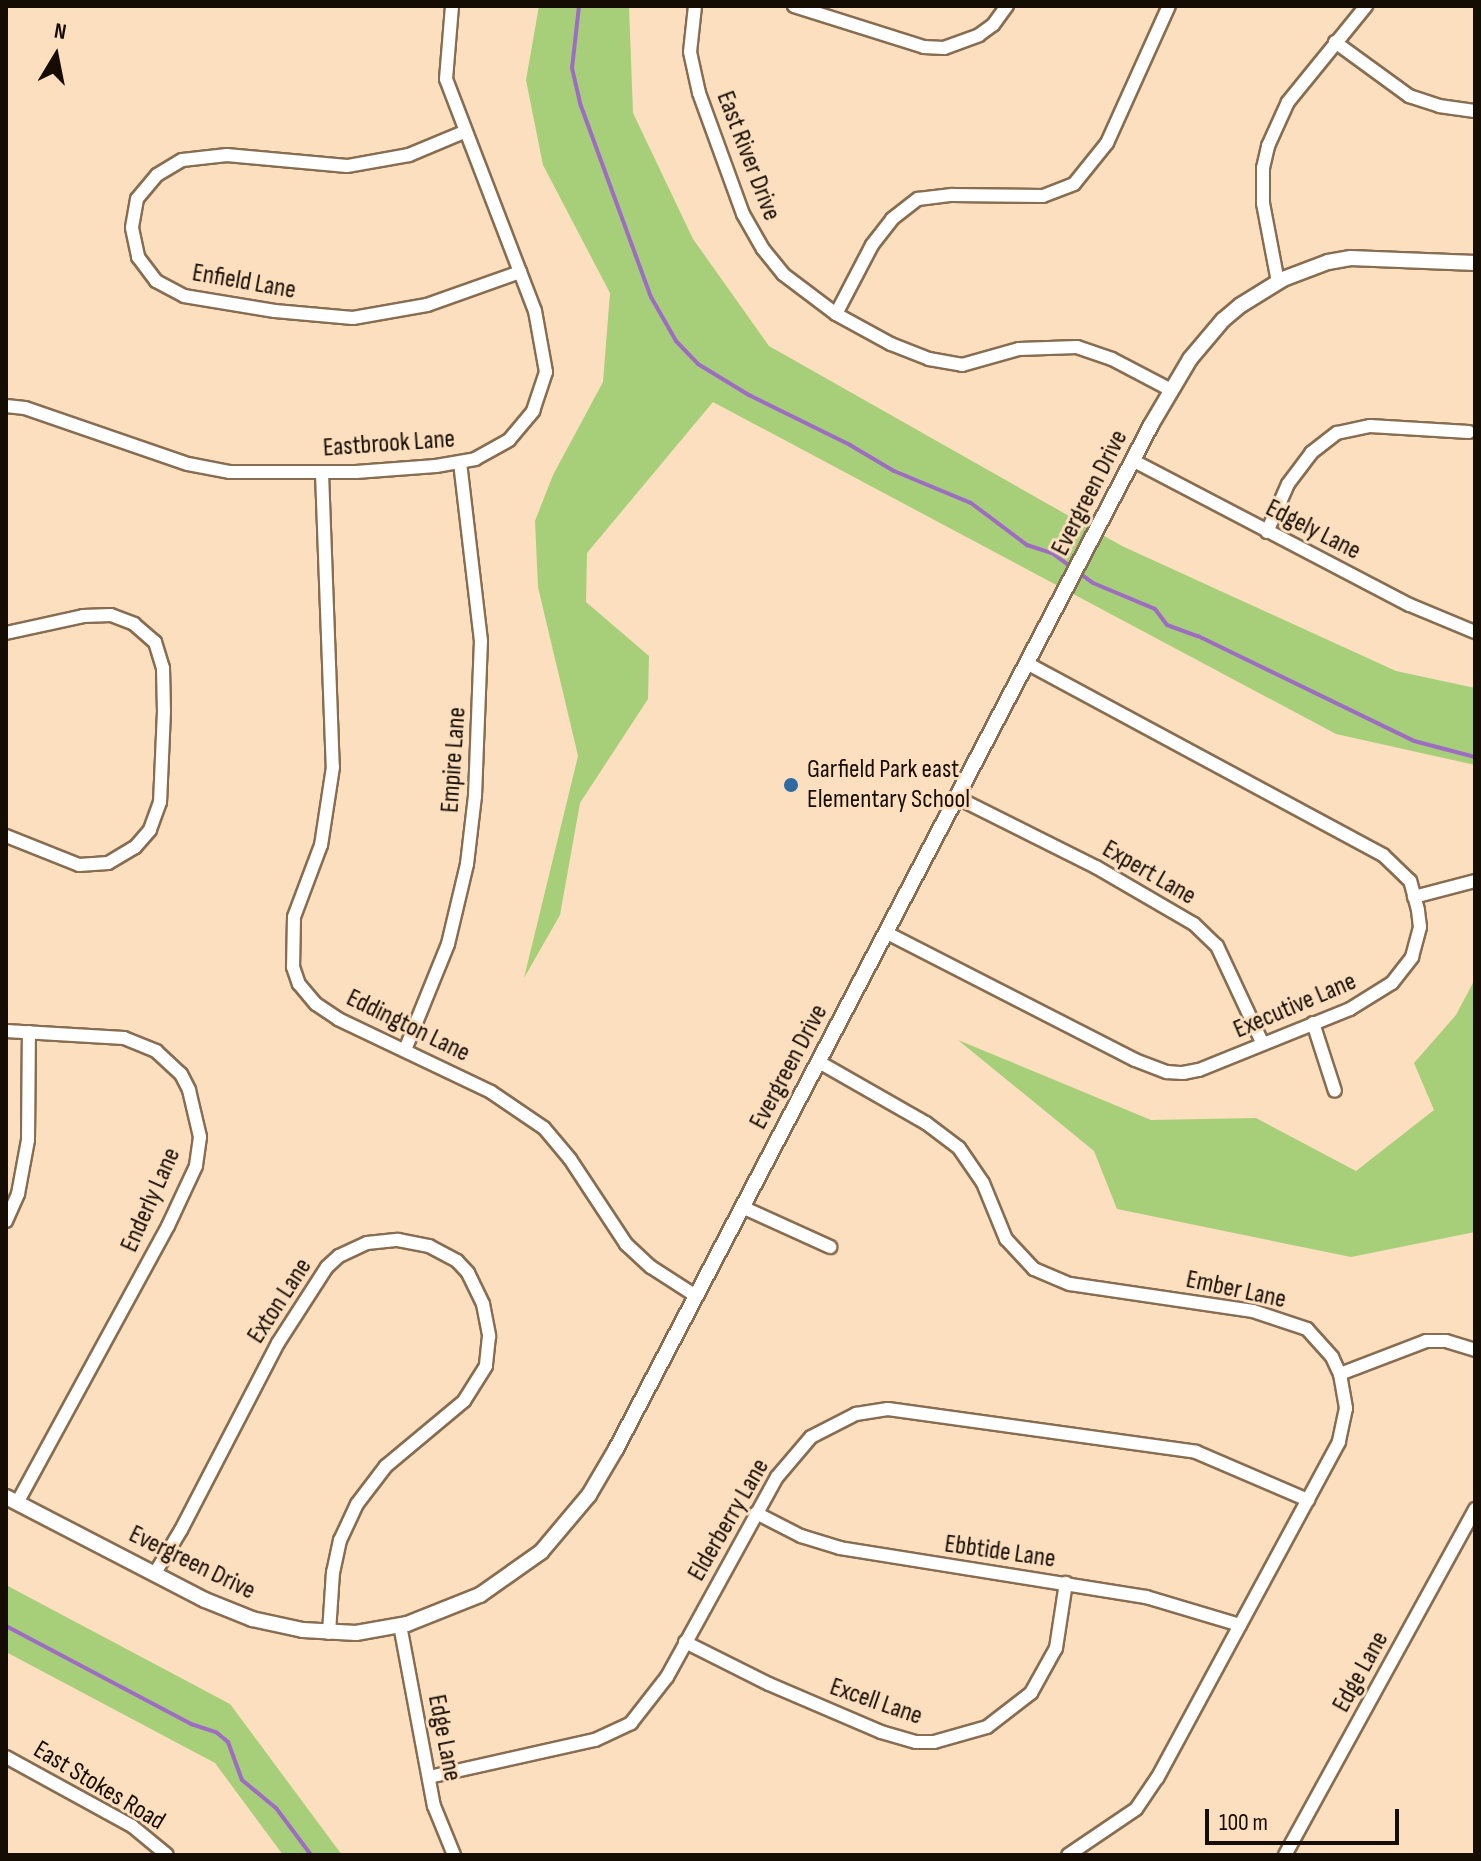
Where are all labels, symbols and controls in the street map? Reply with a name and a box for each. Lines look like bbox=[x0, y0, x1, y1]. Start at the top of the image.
north arrow bbox=[16, 16, 96, 96]
text: N bbox=[52, 18, 68, 46]
street label: East River Drive bbox=[709, 87, 787, 225]
street label: Enfield Lane bbox=[190, 258, 298, 306]
street label: Eastbrook Lane bbox=[322, 424, 456, 464]
street label: Evergreen Drive bbox=[1045, 425, 1135, 561]
street label: Edgely Lane bbox=[1260, 493, 1366, 567]
street label: Empire Lane bbox=[435, 706, 473, 814]
place label: Garfield Park east Elementary School bbox=[807, 754, 970, 816]
marker: Garfield Park east Elementary School bbox=[782, 776, 800, 794]
street label: Expert Lane bbox=[1097, 834, 1201, 912]
street label: Executive Lane bbox=[1229, 966, 1361, 1046]
street label: Eddington Lane bbox=[341, 983, 475, 1069]
street label: Evergreen Drive bbox=[743, 999, 835, 1135]
street label: Enderly Lane bbox=[114, 1143, 188, 1257]
street label: Exton Lane bbox=[241, 1253, 319, 1349]
street label: Ember Lane bbox=[1183, 1264, 1289, 1316]
street label: Elderberry Lane bbox=[681, 1453, 777, 1587]
street label: Evergreen Drive bbox=[124, 1519, 260, 1607]
street label: Ebbtide Lane bbox=[943, 1529, 1057, 1575]
street label: Edge Lane bbox=[1326, 1626, 1396, 1718]
street label: Excell Lane bbox=[826, 1672, 926, 1732]
street label: Edge Lane bbox=[420, 1692, 468, 1784]
street label: East Stokes Road bbox=[27, 1734, 171, 1838]
scale bar bbox=[1209, 1793, 1403, 1843]
text: 100 m bbox=[1219, 1808, 1268, 1837]

